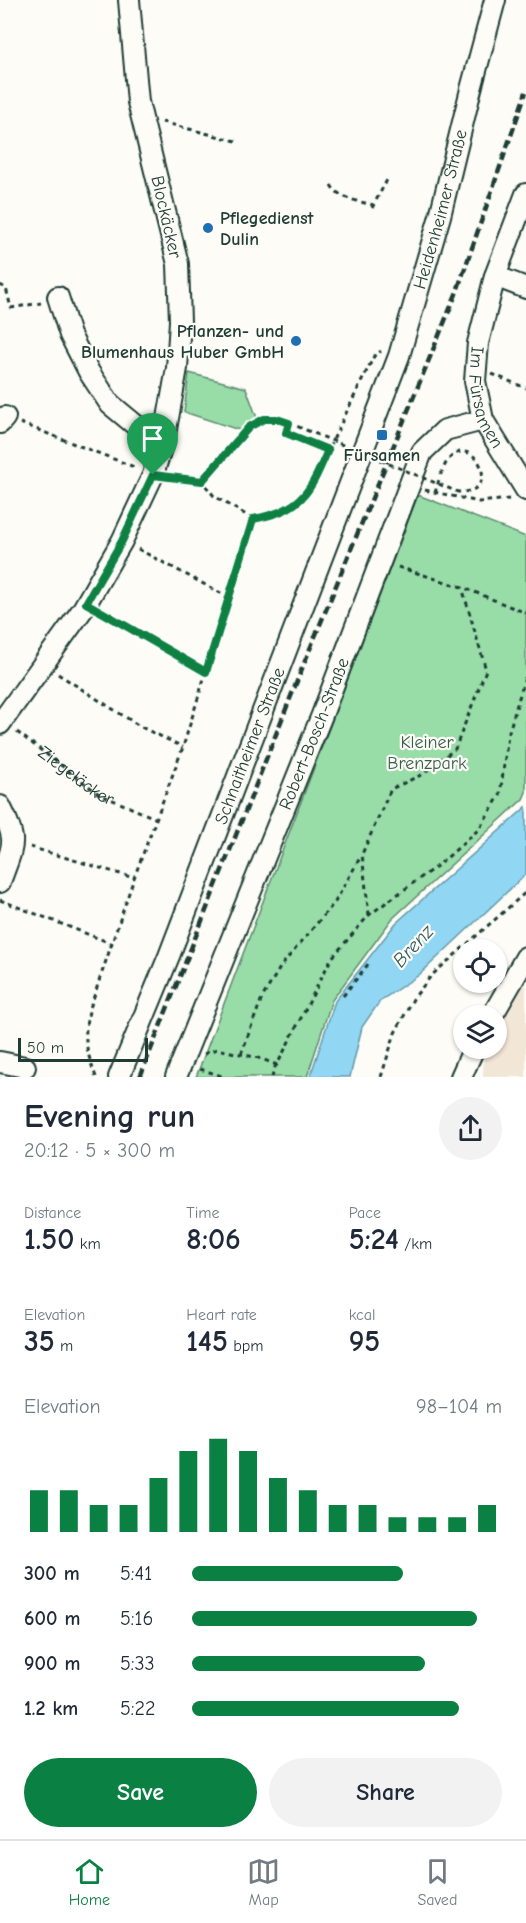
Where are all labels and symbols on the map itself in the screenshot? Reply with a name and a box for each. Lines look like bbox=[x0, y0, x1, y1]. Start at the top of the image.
street label: Heidenheimer Straße bbox=[409, 127, 471, 291]
street label: Blockäcker bbox=[146, 174, 186, 261]
place label: Pflegedienst Dulin bbox=[220, 208, 315, 250]
marker: Pflegedienst Dulin bbox=[201, 221, 215, 235]
place label: Pflanzen- und Blumenhaus Huber GmbH bbox=[81, 321, 284, 363]
marker: Pflanzen- und Blumenhaus Huber GmbH bbox=[289, 334, 303, 348]
street label: Im Fürsamen bbox=[464, 346, 508, 452]
pin bbox=[127, 413, 178, 475]
marker: Fürsamen bbox=[375, 428, 389, 442]
place label: Fürsamen bbox=[344, 445, 420, 466]
street label: Robert-Bosch-Straße bbox=[274, 655, 353, 813]
street label: Schnaitheimer Straße bbox=[210, 664, 289, 827]
park label: Kleiner Brenzpark bbox=[387, 732, 467, 774]
street label: Ziegeläcker bbox=[34, 742, 118, 810]
water label: Brenz bbox=[388, 920, 439, 972]
scale bar bbox=[18, 1035, 148, 1062]

